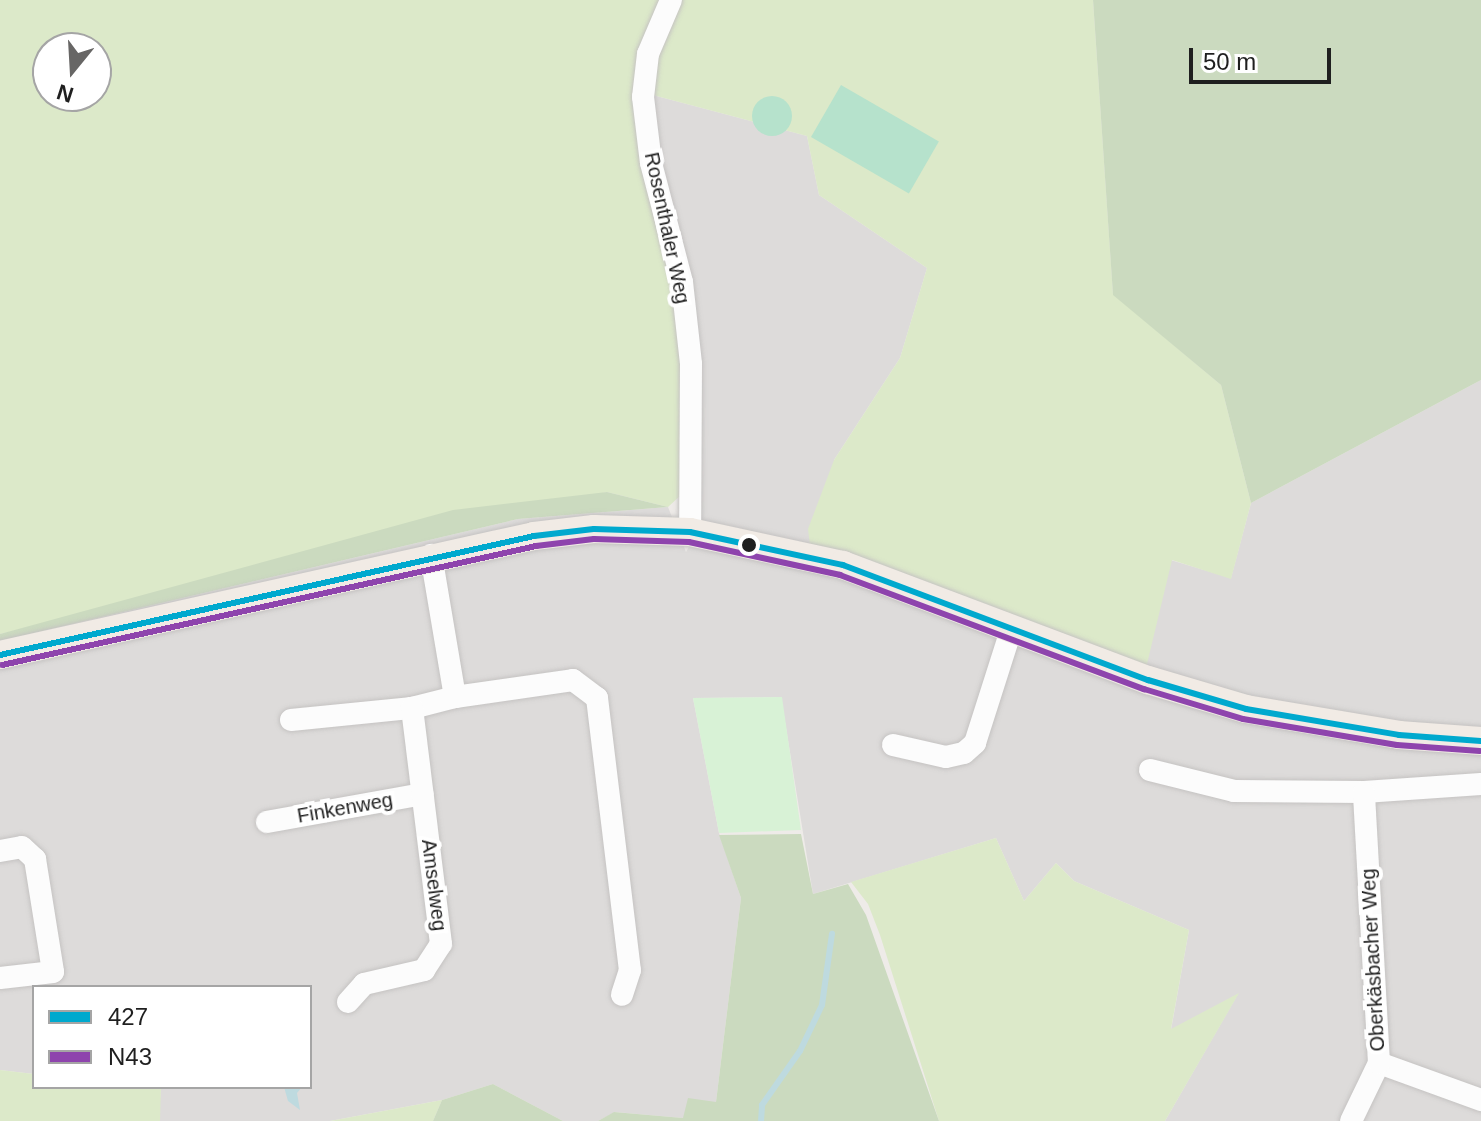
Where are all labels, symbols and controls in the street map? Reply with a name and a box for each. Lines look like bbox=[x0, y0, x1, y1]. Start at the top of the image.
north arrow bbox=[32, 32, 112, 112]
scale bar bbox=[1193, 32, 1335, 82]
text: 50 m bbox=[1203, 48, 1256, 75]
text: N bbox=[54, 79, 76, 108]
street label: Rosenthaler Weg bbox=[639, 150, 695, 306]
unlabelled marker bbox=[741, 537, 757, 553]
street label: Finkenweg bbox=[295, 788, 395, 828]
street label: Amselweg bbox=[416, 838, 452, 932]
street label: Oberkäsbacher Weg bbox=[1356, 868, 1390, 1052]
legend bbox=[32, 985, 312, 1089]
text: 427 bbox=[108, 1003, 148, 1030]
text: N43 bbox=[108, 1043, 152, 1070]

